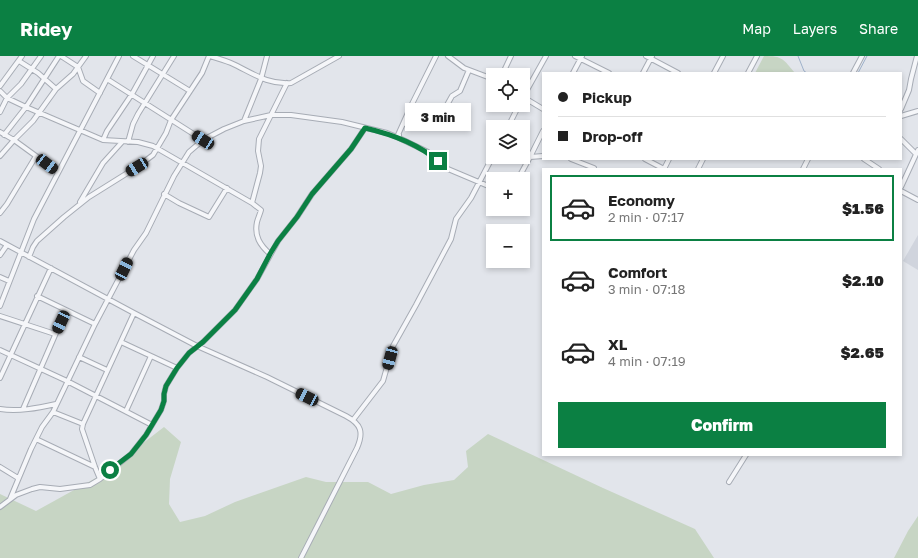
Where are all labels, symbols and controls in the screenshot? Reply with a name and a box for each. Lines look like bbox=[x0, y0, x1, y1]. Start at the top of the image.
text: Ridey bbox=[20, 17, 72, 40]
text: Map bbox=[742, 20, 771, 37]
text: Layers bbox=[793, 20, 837, 37]
text: Share bbox=[859, 20, 898, 37]
map controls bbox=[486, 68, 530, 268]
button: locate bbox=[486, 68, 530, 112]
text: Pickup bbox=[582, 88, 632, 106]
callout: 3 min bbox=[405, 103, 471, 131]
text: 3 min bbox=[421, 109, 455, 125]
button: layers bbox=[486, 120, 530, 164]
text: Drop-off bbox=[582, 127, 642, 145]
car bbox=[190, 128, 216, 152]
car bbox=[34, 152, 60, 176]
route end bbox=[429, 152, 447, 170]
car bbox=[124, 156, 150, 178]
button: + bbox=[486, 172, 530, 216]
icon: car bbox=[560, 190, 596, 226]
text: Economy bbox=[608, 191, 675, 209]
text: $1.56 bbox=[842, 199, 884, 217]
text: 2 min · 07:17 bbox=[608, 209, 684, 225]
button: − bbox=[486, 224, 530, 268]
car bbox=[113, 256, 135, 282]
icon: car bbox=[560, 262, 596, 298]
text: Comfort bbox=[608, 263, 667, 281]
text: $2.10 bbox=[842, 271, 884, 289]
text: 3 min · 07:18 bbox=[608, 281, 685, 297]
car bbox=[50, 309, 72, 335]
icon: car bbox=[560, 334, 596, 370]
text: XL bbox=[608, 335, 627, 353]
text: $2.65 bbox=[840, 343, 884, 361]
car bbox=[381, 345, 399, 371]
text: 4 min · 07:19 bbox=[608, 353, 686, 369]
car bbox=[294, 386, 320, 408]
button: Confirm bbox=[558, 402, 886, 448]
route start bbox=[101, 461, 119, 479]

